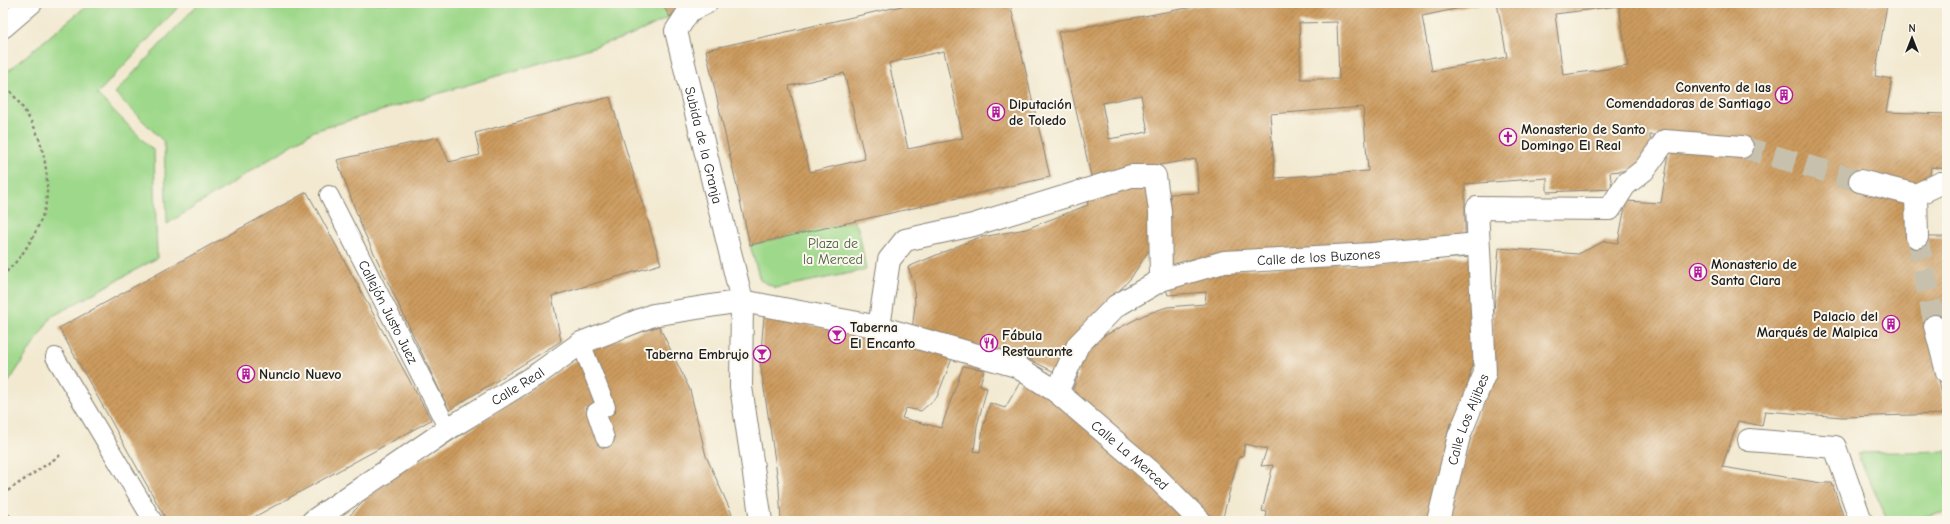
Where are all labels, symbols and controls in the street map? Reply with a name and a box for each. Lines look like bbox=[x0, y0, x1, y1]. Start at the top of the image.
north arrow bbox=[1892, 18, 1932, 58]
text: N bbox=[1908, 22, 1916, 35]
place label: Convento de las Comendadoras de Santiago bbox=[1606, 79, 1771, 112]
street label: Subida de la Granja bbox=[681, 85, 726, 205]
building icon: Convento de las Comendadoras de Santiago bbox=[1774, 85, 1794, 105]
place label: Diputación de Toledo bbox=[1009, 96, 1072, 129]
building icon: Diputación de Toledo bbox=[986, 102, 1006, 122]
place label: Monasterio de Santo Domingo El Real bbox=[1521, 121, 1646, 154]
church icon: Monasterio de Santo Domingo El Real bbox=[1498, 127, 1518, 147]
park label: Plaza de la Merced bbox=[803, 235, 863, 268]
street label: Calle de los Buzones bbox=[1256, 245, 1381, 269]
place label: Monasterio de Santa Clara bbox=[1711, 256, 1797, 289]
street label: Callejón Justo Juez bbox=[355, 257, 422, 366]
building icon: Monasterio de Santa Clara bbox=[1688, 262, 1708, 282]
place label: Palacio del Marqués de Malpica bbox=[1757, 308, 1878, 341]
building icon: Palacio del Marqués de Malpica bbox=[1881, 314, 1901, 334]
place label: Taberna El Encanto bbox=[850, 319, 915, 352]
bar icon: Taberna El Encanto bbox=[827, 325, 847, 345]
place label: Fábula Restaurante bbox=[1002, 327, 1073, 360]
restaurant icon: Fábula Restaurante bbox=[979, 333, 999, 353]
bar icon: Taberna Embrujo bbox=[752, 344, 772, 364]
place label: Taberna Embrujo bbox=[646, 346, 749, 363]
building icon: Nuncio Nuevo bbox=[236, 364, 256, 384]
street label: Calle Real bbox=[488, 364, 548, 409]
place label: Nuncio Nuevo bbox=[259, 366, 341, 383]
street label: Calle Los Aljibes bbox=[1444, 371, 1492, 467]
street label: Calle La Merced bbox=[1088, 416, 1172, 493]

